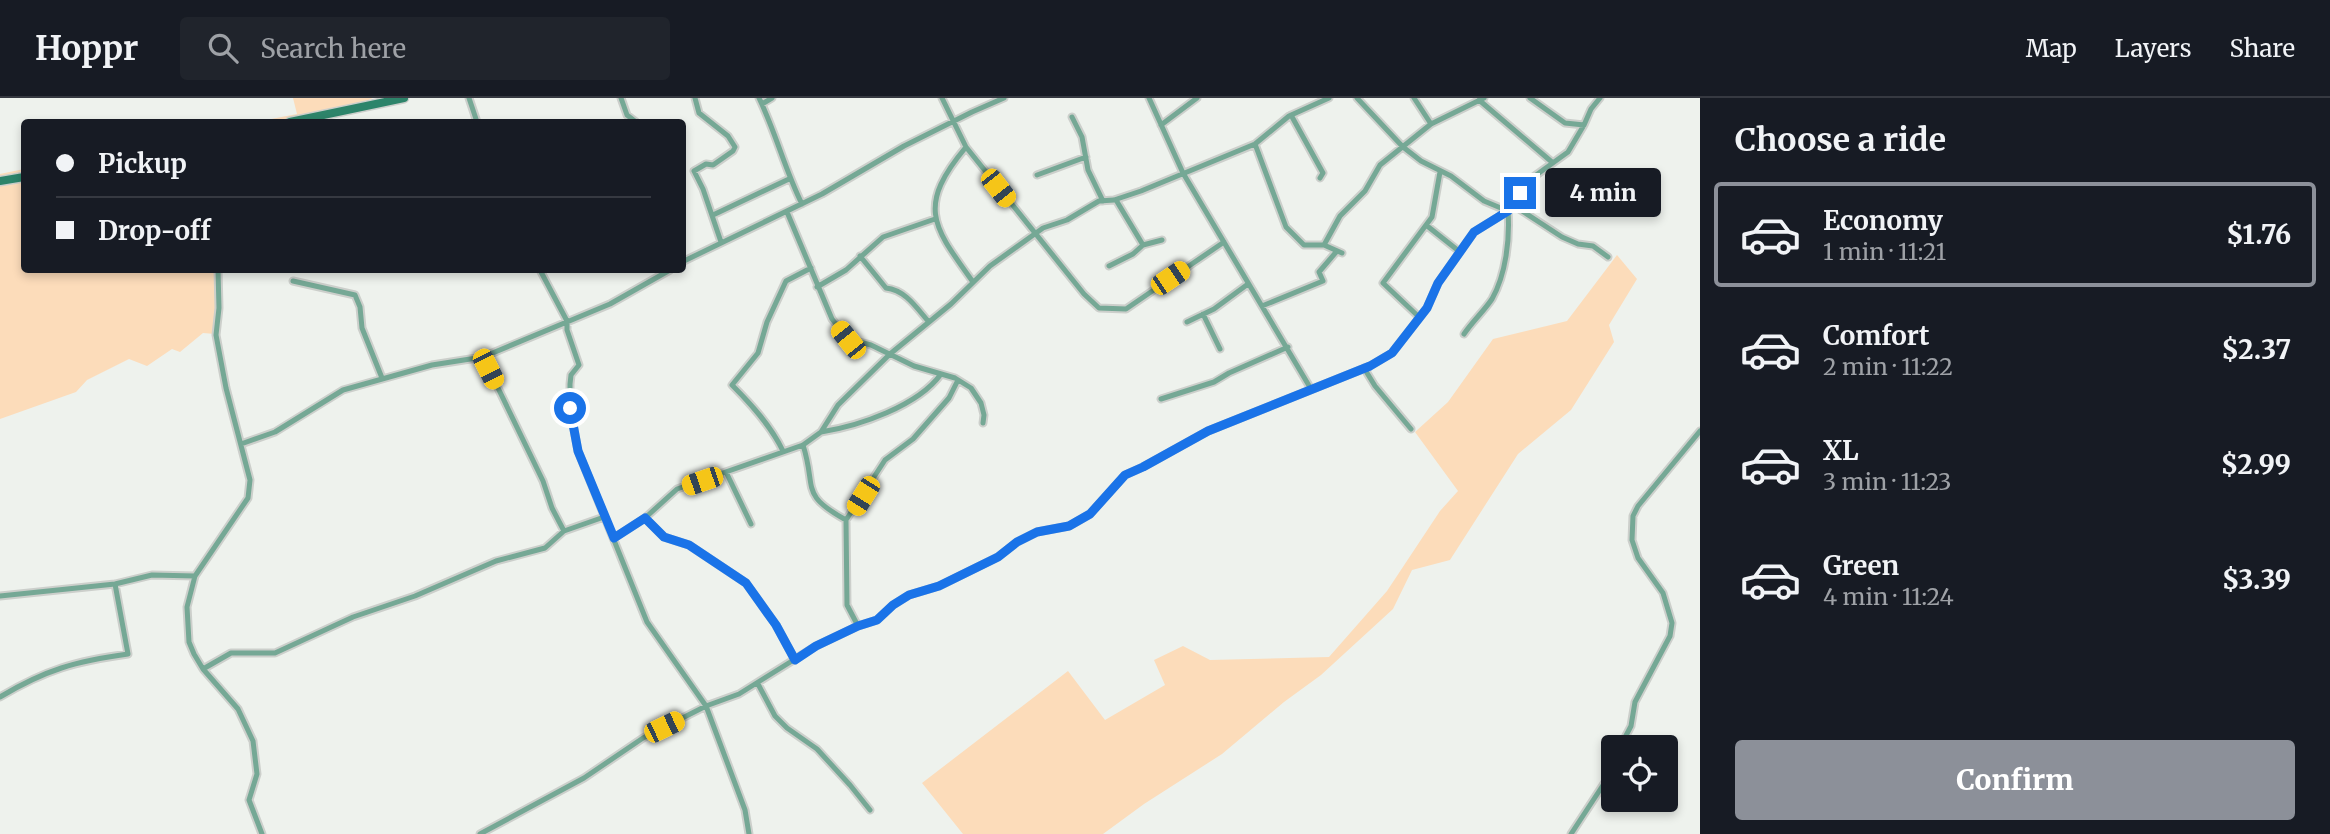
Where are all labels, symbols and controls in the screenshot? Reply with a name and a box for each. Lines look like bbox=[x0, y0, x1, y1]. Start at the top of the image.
search box bbox=[180, 17, 670, 80]
text: Hoppr bbox=[35, 28, 138, 69]
icon: search bbox=[204, 29, 242, 67]
text: Search here bbox=[260, 32, 406, 65]
text: Map bbox=[2026, 33, 2077, 64]
text: Layers bbox=[2115, 33, 2191, 64]
text: Share bbox=[2229, 33, 2295, 64]
text: Choose a ride bbox=[1735, 120, 1946, 160]
text: Pickup bbox=[98, 147, 187, 180]
car bbox=[977, 165, 1020, 211]
callout: 4 min bbox=[1544, 168, 1660, 217]
route end bbox=[1504, 177, 1536, 209]
text: 4 min bbox=[1569, 178, 1637, 207]
icon: car bbox=[1739, 203, 1802, 266]
text: Economy bbox=[1823, 204, 1943, 237]
text: Drop-off bbox=[98, 214, 211, 247]
text: $1.76 bbox=[2226, 218, 2291, 251]
text: 1 min · 11:21 bbox=[1823, 237, 1946, 266]
car bbox=[1147, 258, 1194, 298]
car bbox=[827, 317, 870, 363]
icon: car bbox=[1739, 318, 1802, 381]
text: Comfort bbox=[1823, 319, 1929, 352]
text: $2.37 bbox=[2221, 333, 2291, 366]
car bbox=[470, 346, 507, 392]
text: 2 min · 11:22 bbox=[1823, 352, 1953, 381]
route start bbox=[554, 392, 586, 424]
icon: car bbox=[1739, 433, 1802, 496]
text: XL bbox=[1823, 434, 1859, 467]
text: $2.99 bbox=[2221, 448, 2291, 481]
car bbox=[679, 464, 726, 498]
text: 3 min · 11:23 bbox=[1823, 467, 1952, 496]
car bbox=[843, 473, 884, 519]
icon: car bbox=[1739, 548, 1802, 611]
text: Green bbox=[1823, 549, 1899, 582]
text: $3.39 bbox=[2222, 563, 2291, 596]
text: 4 min · 11:24 bbox=[1823, 582, 1954, 611]
car bbox=[641, 708, 688, 746]
map controls bbox=[1601, 735, 1678, 812]
button: locate bbox=[1601, 735, 1678, 812]
button: Confirm bbox=[1735, 740, 2295, 820]

